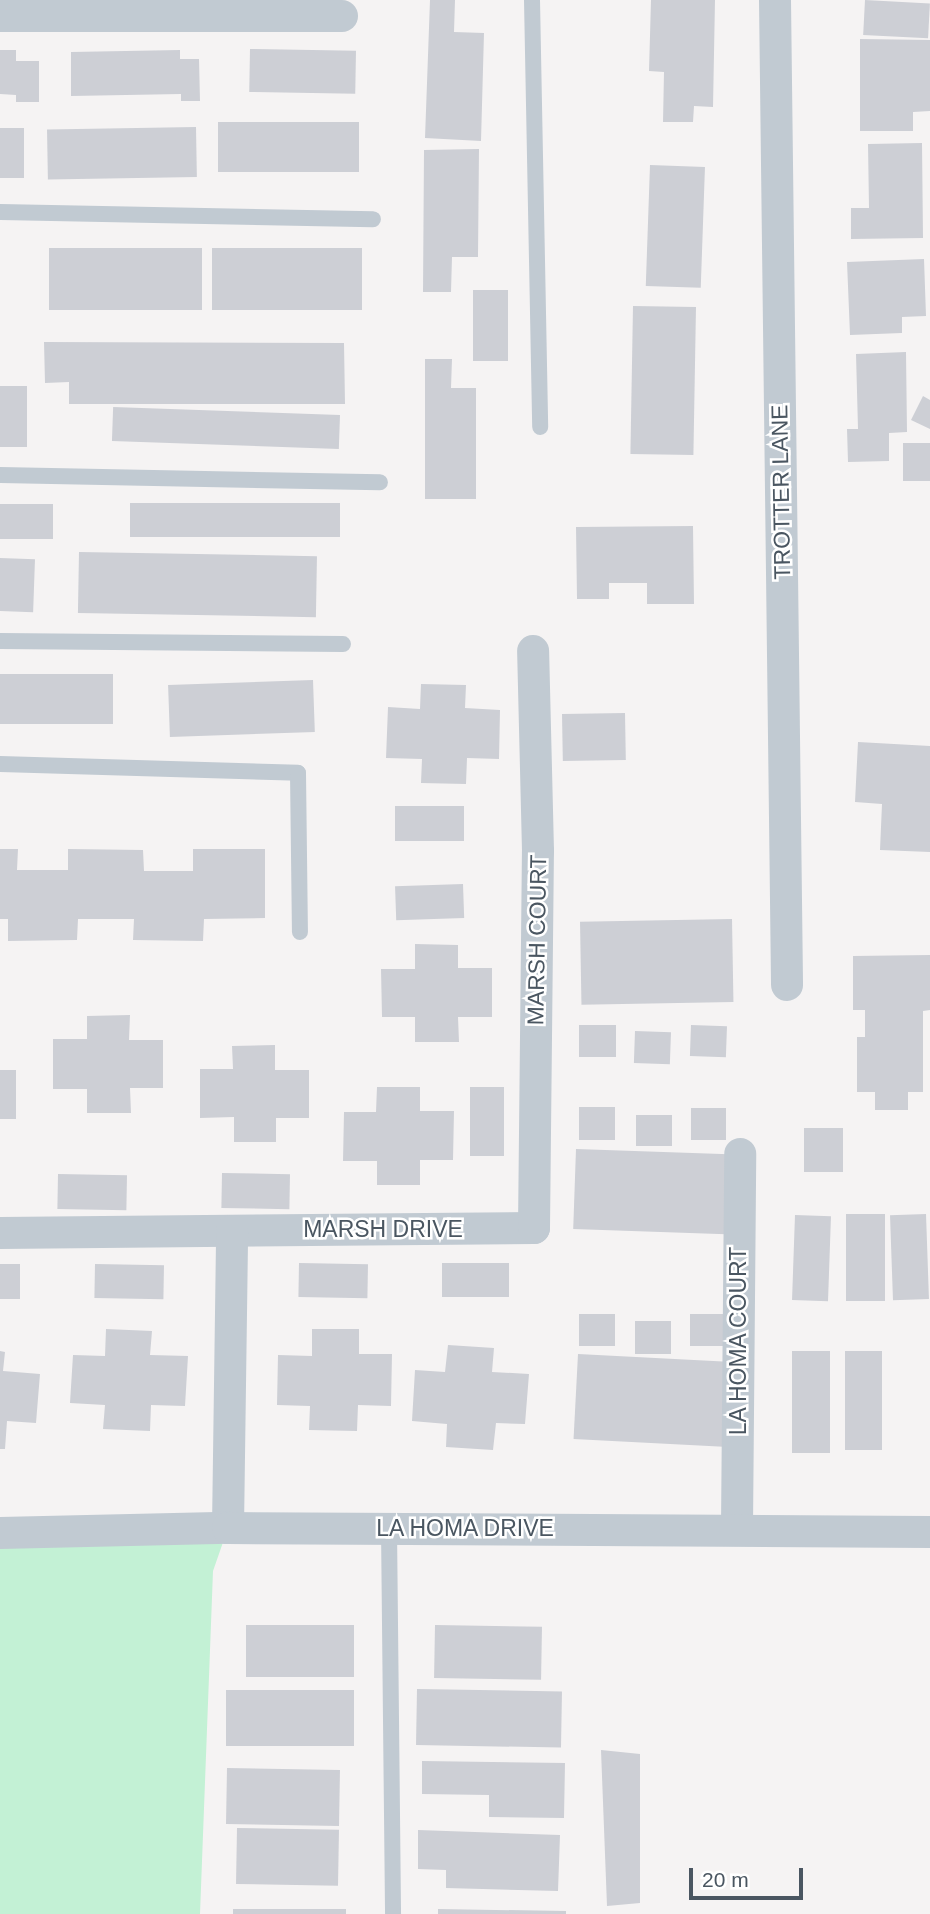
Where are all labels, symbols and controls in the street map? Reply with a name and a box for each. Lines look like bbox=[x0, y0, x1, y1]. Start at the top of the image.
street label: TROTTER LANE bbox=[766, 404, 796, 580]
street label: MARSH COURT bbox=[522, 854, 552, 1026]
street label: MARSH DRIVE bbox=[303, 1215, 463, 1243]
street label: LA HOMA COURT bbox=[724, 1245, 752, 1437]
street label: LA HOMA DRIVE bbox=[375, 1514, 555, 1542]
scale bar bbox=[692, 1854, 806, 1898]
text: 20 m bbox=[702, 1868, 749, 1891]

